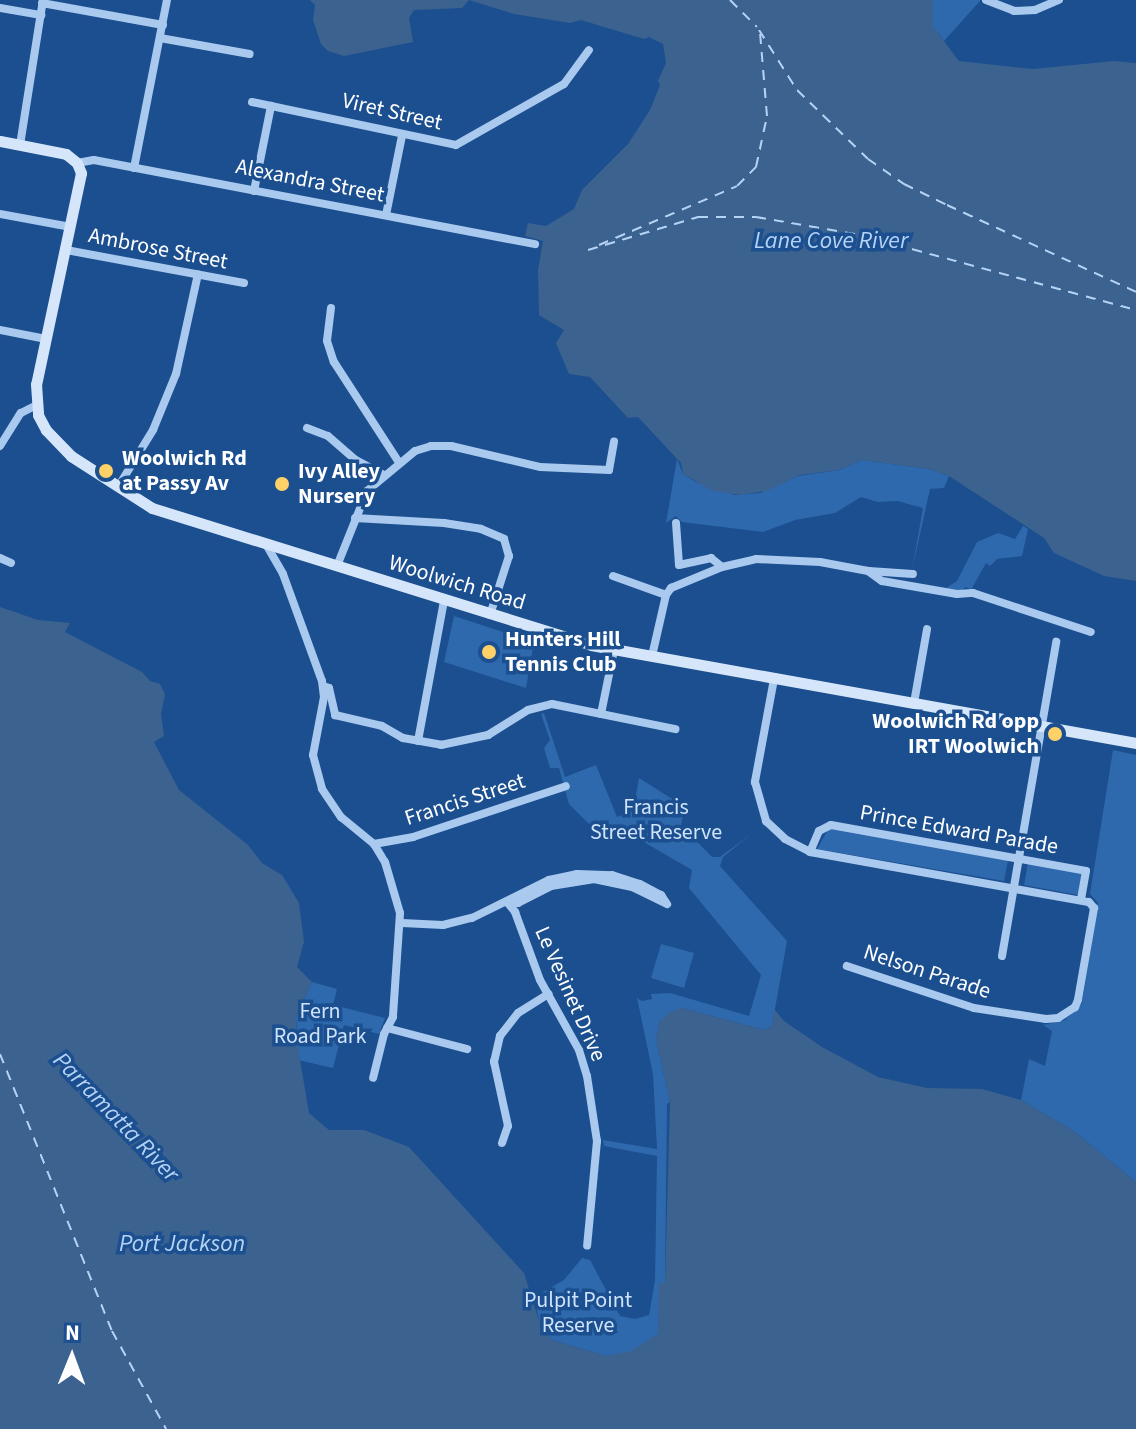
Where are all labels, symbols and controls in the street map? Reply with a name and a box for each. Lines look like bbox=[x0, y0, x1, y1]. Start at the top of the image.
street label: Viret Street bbox=[339, 88, 445, 136]
street label: Alexandra Street bbox=[233, 154, 387, 208]
street label: Ambrose Street bbox=[86, 223, 230, 275]
water label: Lane Cove River bbox=[754, 227, 908, 255]
place label: Woolwich Rd at Passy Av bbox=[122, 445, 247, 496]
place label: Ivy Alley Nursery bbox=[298, 458, 380, 510]
marker: Woolwich Rd at Passy Av bbox=[97, 462, 115, 480]
marker: Ivy Alley Nursery bbox=[273, 475, 291, 493]
street label: Woolwich Road bbox=[385, 550, 529, 616]
place label: Hunters Hill Tennis Club bbox=[505, 626, 621, 678]
marker: Hunters Hill Tennis Club bbox=[480, 643, 498, 661]
place label: Woolwich Rd opp IRT Woolwich bbox=[872, 708, 1039, 760]
marker: Woolwich Rd opp IRT Woolwich bbox=[1046, 725, 1064, 743]
street label: Francis Street bbox=[402, 768, 528, 832]
park label: Francis Street Reserve bbox=[590, 794, 722, 846]
street label: Prince Edward Parade bbox=[858, 800, 1060, 860]
street label: Le Vesinet Drive bbox=[529, 923, 611, 1065]
street label: Nelson Parade bbox=[860, 939, 994, 1005]
park label: Fern Road Park bbox=[274, 998, 366, 1050]
water label: Parramatta River bbox=[47, 1046, 185, 1188]
water label: Port Jackson bbox=[119, 1230, 245, 1258]
park label: Pulpit Point Reserve bbox=[524, 1287, 632, 1338]
north arrow bbox=[32, 1317, 112, 1397]
text: N bbox=[65, 1317, 80, 1349]

